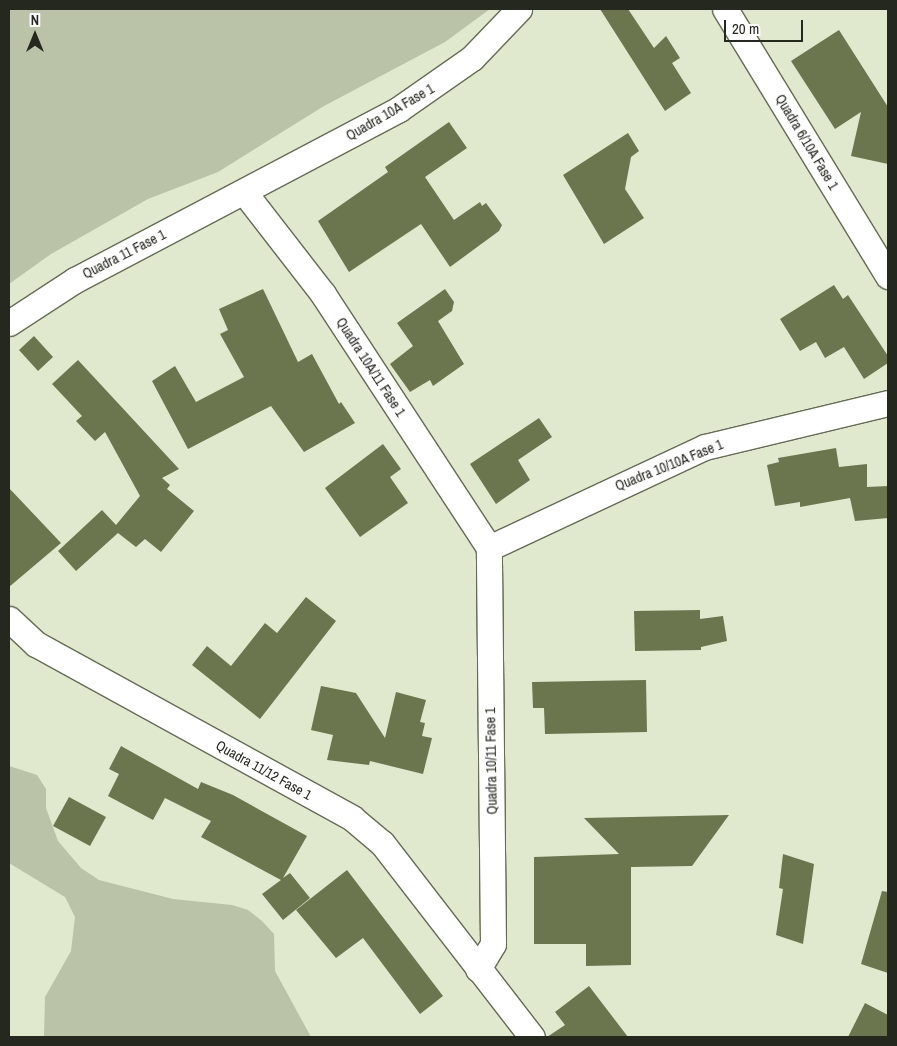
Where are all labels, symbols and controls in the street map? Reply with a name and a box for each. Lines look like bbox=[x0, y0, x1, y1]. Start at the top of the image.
north arrow bbox=[10, 10, 60, 60]
scale bar bbox=[727, 10, 806, 42]
text: N bbox=[31, 11, 39, 29]
text: 20 m bbox=[732, 18, 759, 39]
street label: Quadra 10A Fase 1 bbox=[343, 80, 437, 144]
street label: Quadra 6/10A Fase 1 bbox=[772, 91, 842, 193]
street label: Quadra 11 Fase 1 bbox=[80, 226, 168, 282]
street label: Quadra 10A/11 Fase 1 bbox=[333, 314, 409, 420]
street label: Quadra 10/10A Fase 1 bbox=[612, 436, 726, 494]
street label: Quadra 10/11 Fase 1 bbox=[482, 707, 500, 815]
street label: Quadra 11/12 Fase 1 bbox=[213, 737, 315, 803]

